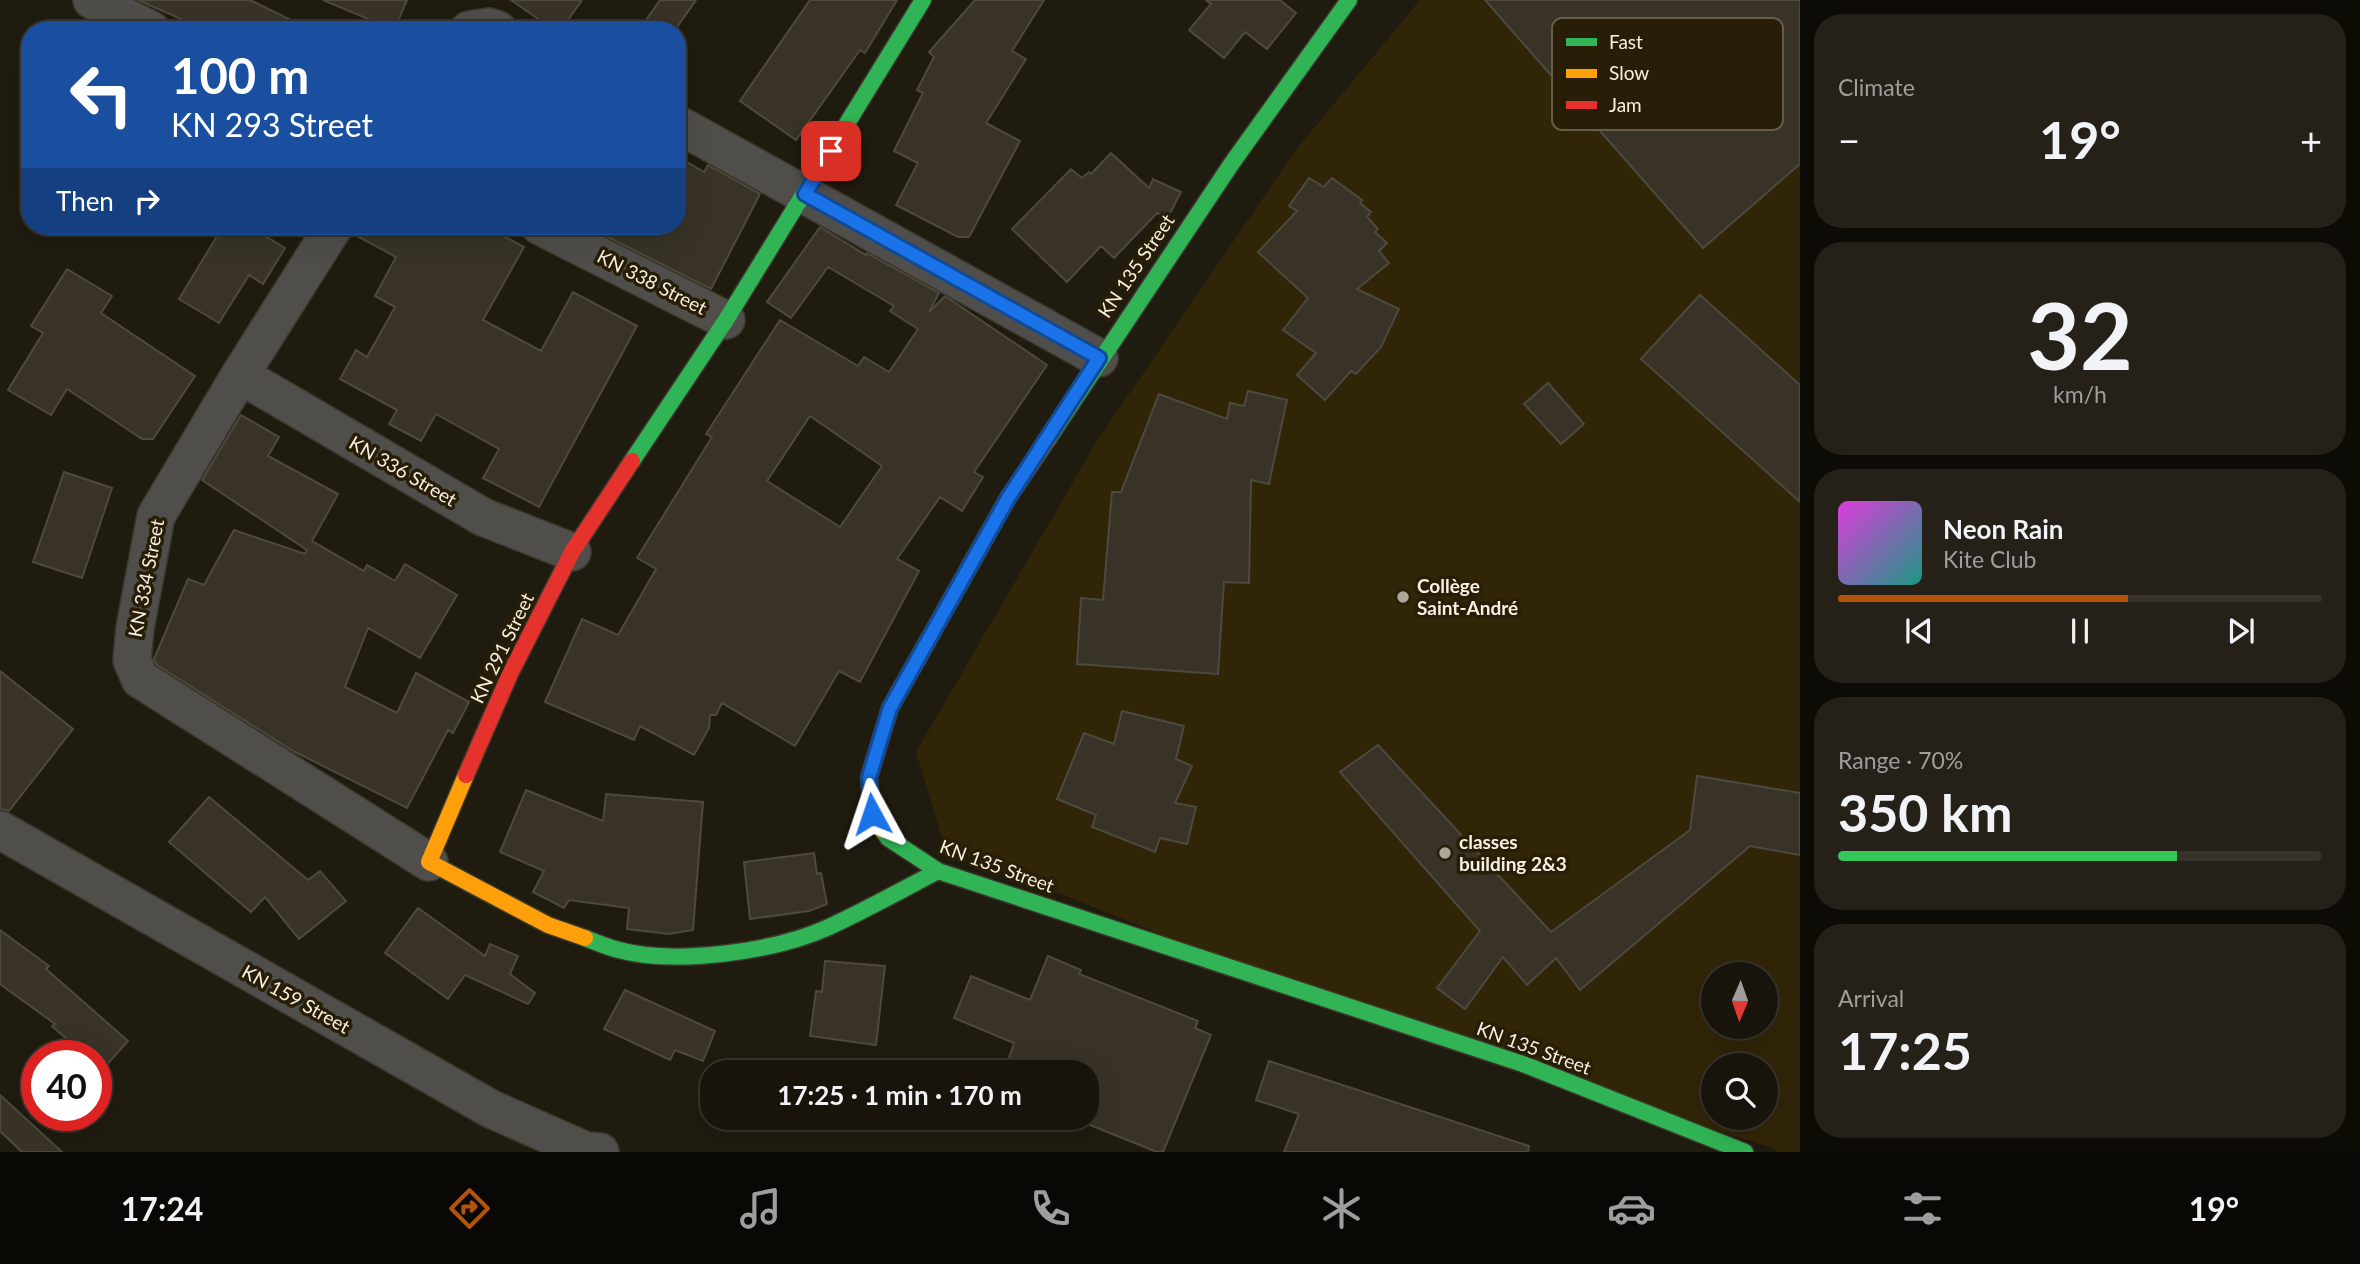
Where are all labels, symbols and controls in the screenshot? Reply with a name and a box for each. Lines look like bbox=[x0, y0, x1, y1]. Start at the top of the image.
legend bbox=[1552, 18, 1783, 130]
text: Fast bbox=[1609, 30, 1643, 53]
text: 100 m bbox=[171, 46, 309, 104]
icon: left bbox=[56, 49, 147, 140]
text: Slow bbox=[1609, 61, 1649, 84]
text: Climate bbox=[1838, 73, 1915, 101]
text: Jam bbox=[1609, 93, 1642, 116]
text: KN 293 Street bbox=[171, 105, 373, 144]
text: 19° bbox=[2039, 108, 2121, 170]
text: − bbox=[1838, 117, 1860, 163]
text: + bbox=[2300, 117, 2322, 163]
pin bbox=[801, 121, 861, 181]
icon: arrive bbox=[812, 132, 850, 170]
icon: right bbox=[128, 182, 166, 220]
text: Then bbox=[56, 185, 114, 217]
street label: KN 135 Street bbox=[1093, 209, 1179, 322]
street label: KN 338 Street bbox=[594, 244, 711, 319]
text: 32 bbox=[2027, 280, 2133, 389]
text: km/h bbox=[2053, 380, 2107, 408]
street label: KN 336 Street bbox=[346, 431, 461, 511]
text: Neon Rain bbox=[1943, 513, 2063, 545]
street label: KN 334 Street bbox=[123, 517, 168, 639]
text: Kite Club bbox=[1943, 545, 2036, 573]
place label: Collège Saint-André bbox=[1417, 574, 1518, 619]
street label: KN 291 Street bbox=[465, 589, 538, 707]
marker: Collège Saint-André bbox=[1395, 589, 1411, 605]
icon: previous bbox=[1900, 612, 1938, 650]
icon: pause bbox=[2061, 612, 2099, 650]
icon: next bbox=[2222, 612, 2260, 650]
text: Range · 70% bbox=[1838, 746, 1963, 774]
position arrow bbox=[835, 777, 909, 851]
text: 350 km bbox=[1838, 781, 2012, 843]
place label: classes building 2&3 bbox=[1459, 830, 1567, 875]
street label: KN 135 Street bbox=[937, 834, 1058, 897]
marker: classes building 2&3 bbox=[1437, 845, 1453, 861]
street label: KN 159 Street bbox=[238, 959, 354, 1038]
north arrow bbox=[1701, 962, 1778, 1040]
map controls bbox=[1701, 962, 1778, 1130]
text: Arrival bbox=[1838, 984, 1904, 1012]
street label: KN 135 Street bbox=[1474, 1016, 1595, 1079]
text: 17:25 bbox=[1838, 1019, 1972, 1081]
speed limit sign: 40 bbox=[21, 1040, 112, 1131]
button: search bbox=[1701, 1053, 1778, 1130]
text: 17:25 · 1 min · 170 m bbox=[777, 1079, 1022, 1111]
icon: directions bbox=[445, 1184, 494, 1233]
icon: music bbox=[736, 1184, 785, 1233]
icon: phone bbox=[1026, 1184, 1075, 1233]
icon: climate bbox=[1317, 1184, 1366, 1233]
icon: car bbox=[1607, 1184, 1656, 1233]
icon: filters bbox=[1898, 1184, 1947, 1233]
text: 17:24 bbox=[121, 1189, 203, 1228]
text: 19° bbox=[2189, 1189, 2239, 1228]

